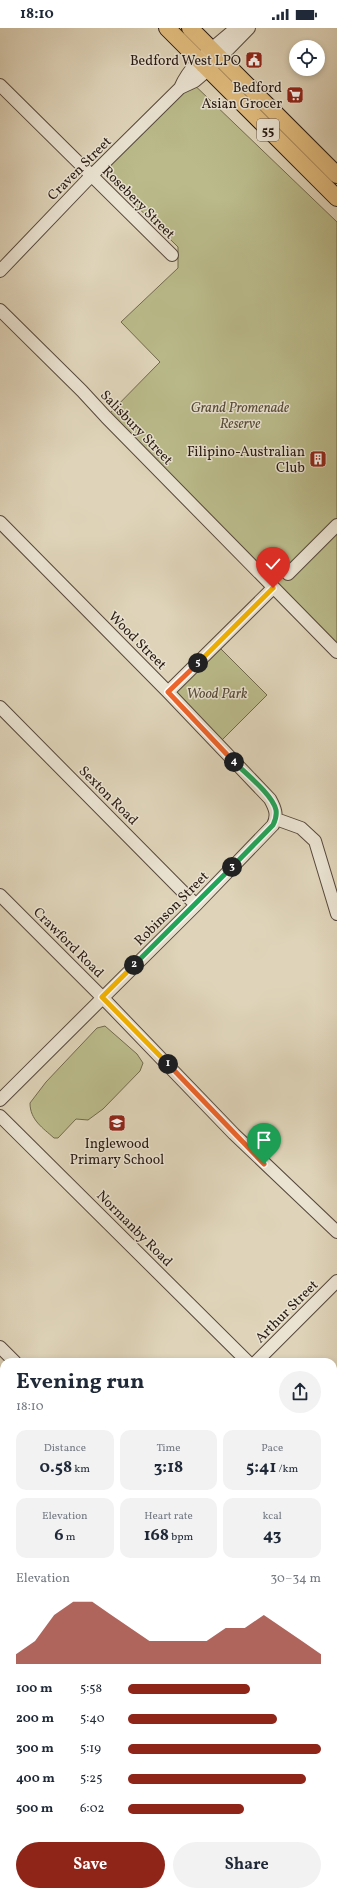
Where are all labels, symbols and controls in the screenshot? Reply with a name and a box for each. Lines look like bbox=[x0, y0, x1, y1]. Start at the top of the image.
text: 18:10 bbox=[20, 4, 54, 25]
map controls bbox=[289, 40, 325, 76]
button: locate bbox=[289, 40, 325, 76]
public building icon: Bedford West LPO bbox=[244, 50, 264, 70]
place label: Bedford West LPO bbox=[130, 52, 241, 71]
place label: Bedford Asian Grocer bbox=[202, 79, 282, 114]
supermarket icon: Bedford Asian Grocer bbox=[285, 85, 305, 105]
road number: 55 bbox=[257, 119, 279, 141]
street label: Craven Street bbox=[44, 133, 116, 205]
street label: Rosebery Street bbox=[97, 162, 179, 244]
street label: Salisbury Street bbox=[95, 386, 177, 470]
park label: Grand Promenade Reserve bbox=[191, 399, 289, 434]
place label: Filipino-Australian Club bbox=[187, 443, 305, 478]
building icon: Filipino-Australian Club bbox=[308, 449, 328, 469]
pin bbox=[256, 547, 290, 588]
icon: check bbox=[262, 553, 284, 575]
street label: Wood Street bbox=[104, 608, 170, 674]
pin: 5 bbox=[188, 653, 208, 673]
text: 5 bbox=[195, 655, 201, 670]
park label: Wood Park bbox=[187, 685, 248, 704]
pin: 4 bbox=[224, 752, 244, 772]
text: 4 bbox=[231, 754, 237, 769]
street label: Sexton Road bbox=[74, 762, 142, 830]
pin: 3 bbox=[222, 857, 242, 877]
text: 3 bbox=[229, 859, 235, 874]
street label: Robinson Street bbox=[131, 868, 214, 950]
street label: Crawford Road bbox=[28, 904, 108, 983]
pin: 2 bbox=[124, 955, 144, 975]
text: 2 bbox=[131, 957, 137, 972]
pin: 1 bbox=[158, 1054, 178, 1074]
text: 1 bbox=[166, 1056, 170, 1071]
school or university icon: Inglewood Primary School bbox=[107, 1113, 127, 1133]
pin bbox=[247, 1123, 281, 1164]
icon: arrive bbox=[253, 1129, 275, 1151]
place label: Inglewood Primary School bbox=[70, 1135, 164, 1170]
street label: Normanby Road bbox=[92, 1187, 176, 1271]
street label: Arthur Street bbox=[251, 1276, 323, 1348]
text: Evening run bbox=[16, 1367, 145, 1398]
button: share bbox=[279, 1371, 321, 1413]
text: 18:10 bbox=[16, 1398, 44, 1416]
text: Distance bbox=[44, 1441, 86, 1456]
text: Time bbox=[156, 1441, 181, 1456]
text: Pace bbox=[261, 1441, 283, 1456]
text: 0.58 bbox=[40, 1456, 72, 1479]
text: 3:18 bbox=[154, 1456, 183, 1479]
text: 5:41 bbox=[246, 1456, 276, 1479]
text: km bbox=[72, 1462, 90, 1477]
text: /km bbox=[276, 1462, 298, 1477]
text: Elevation bbox=[42, 1509, 88, 1524]
text: Heart rate bbox=[144, 1509, 193, 1524]
text: kcal bbox=[262, 1509, 282, 1524]
text: 6 bbox=[54, 1524, 64, 1547]
text: 168 bbox=[144, 1524, 169, 1547]
text: 43 bbox=[263, 1524, 281, 1547]
text: m bbox=[64, 1530, 75, 1545]
text: bpm bbox=[169, 1530, 193, 1545]
text: Elevation bbox=[16, 1570, 70, 1588]
text: 30–34 m bbox=[270, 1570, 321, 1588]
text: 100 m bbox=[16, 1680, 53, 1698]
text: 5:58 bbox=[80, 1680, 102, 1698]
text: 200 m bbox=[16, 1710, 54, 1728]
text: 5:40 bbox=[80, 1710, 105, 1728]
text: 300 m bbox=[16, 1740, 54, 1758]
text: 5:19 bbox=[80, 1740, 101, 1758]
text: 400 m bbox=[16, 1770, 55, 1788]
text: 5:25 bbox=[80, 1770, 103, 1788]
text: 500 m bbox=[16, 1800, 53, 1818]
text: 6:02 bbox=[80, 1800, 104, 1818]
button: Save bbox=[16, 1842, 165, 1888]
button: Share bbox=[173, 1842, 321, 1888]

